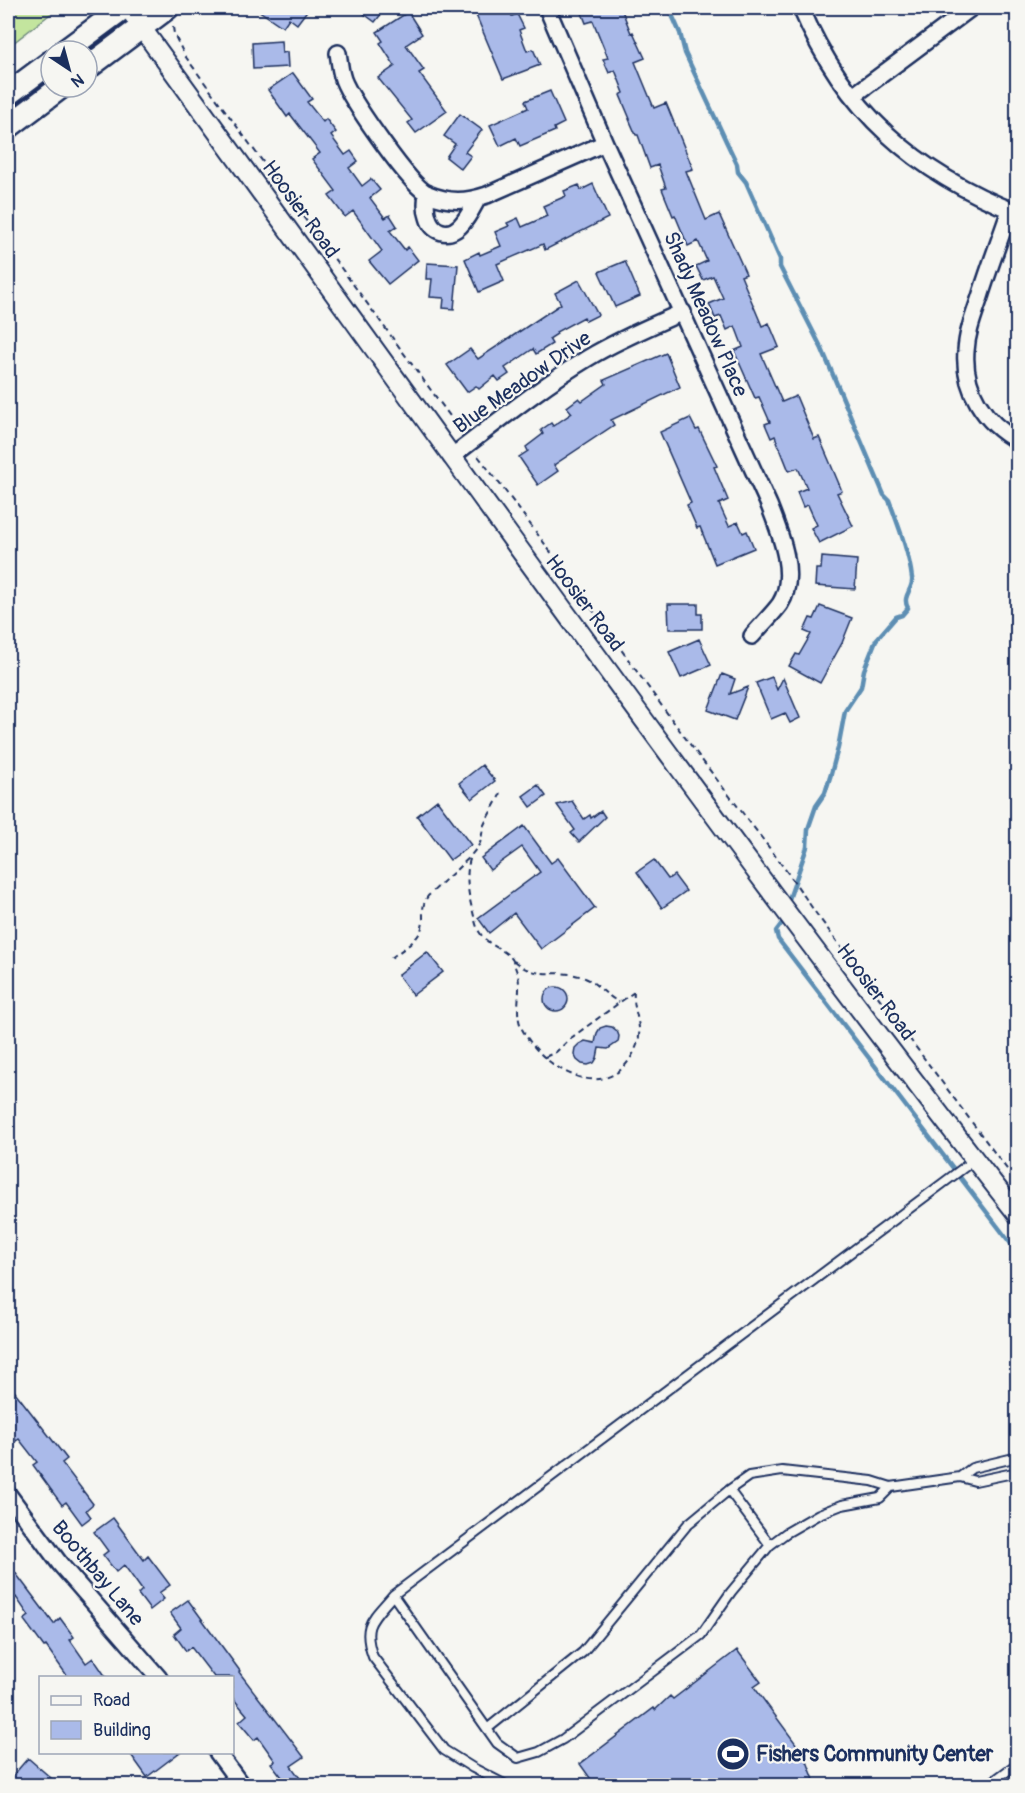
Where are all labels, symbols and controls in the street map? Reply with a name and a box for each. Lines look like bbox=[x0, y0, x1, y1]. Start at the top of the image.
north arrow bbox=[39, 39, 99, 99]
text: N bbox=[67, 69, 87, 92]
street label: Hoosier Road bbox=[256, 155, 345, 264]
street label: Shady Meadow Place bbox=[657, 227, 754, 402]
street label: Blue Meadow Drive bbox=[448, 324, 597, 440]
street label: Hoosier Road bbox=[539, 549, 630, 657]
street label: Hoosier Road bbox=[830, 938, 921, 1046]
street label: Boothbay Lane bbox=[46, 1515, 150, 1632]
legend bbox=[39, 1676, 234, 1754]
text: Road bbox=[93, 1689, 130, 1712]
text: Building bbox=[93, 1719, 151, 1742]
sports icon: Fishers Community Center bbox=[715, 1736, 751, 1772]
place label: Fishers Community Center bbox=[756, 1741, 994, 1768]

